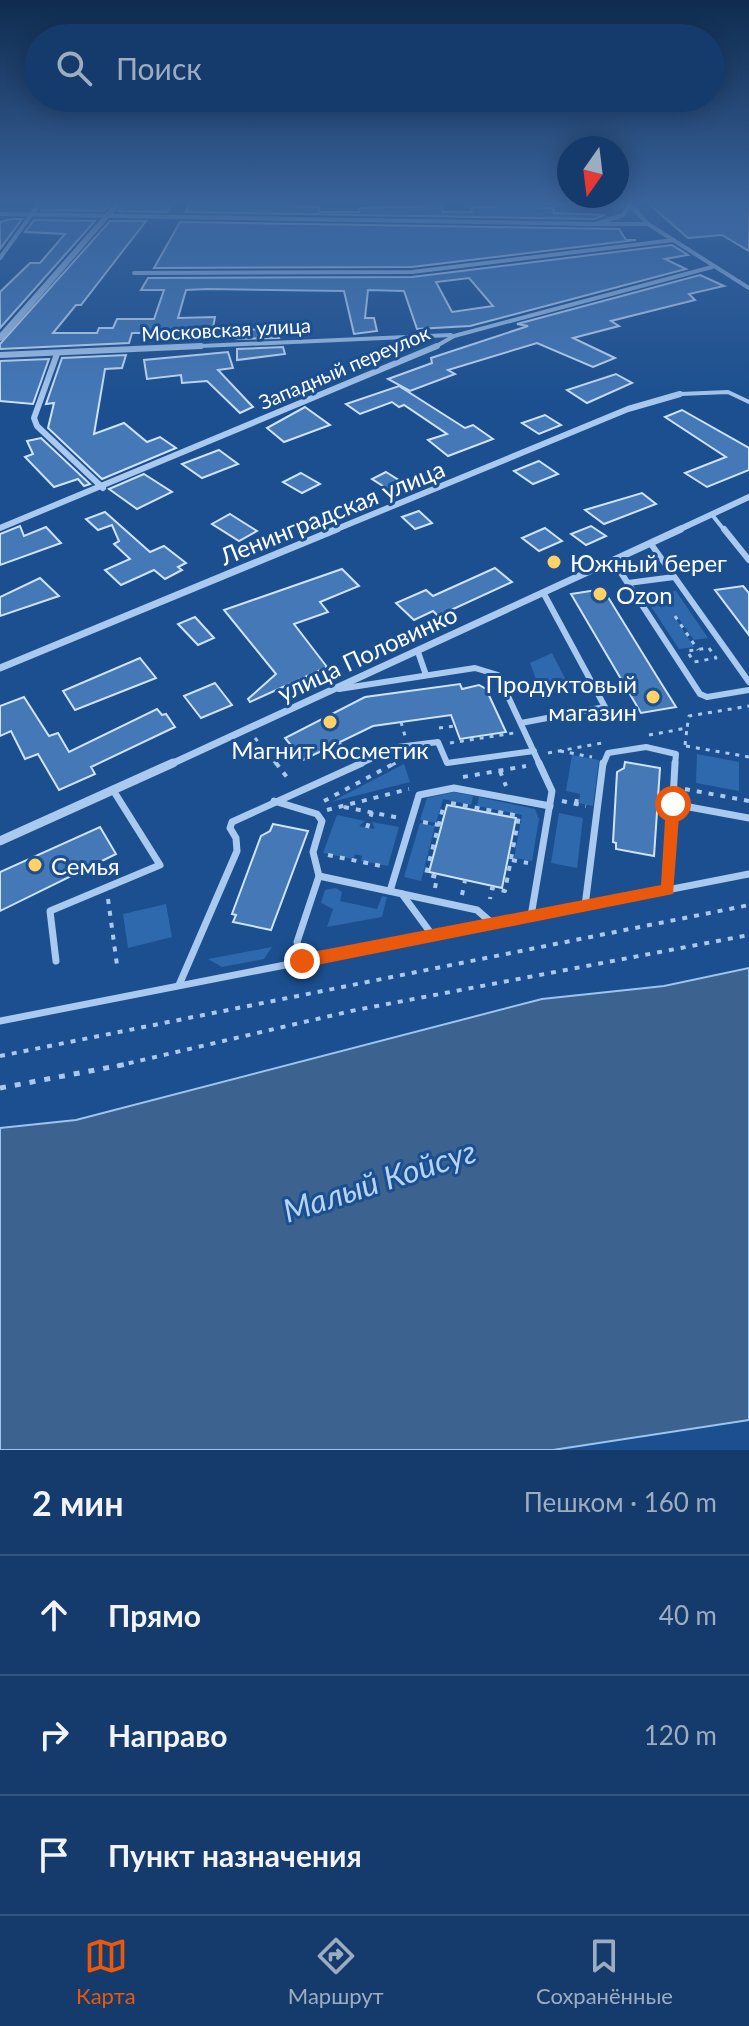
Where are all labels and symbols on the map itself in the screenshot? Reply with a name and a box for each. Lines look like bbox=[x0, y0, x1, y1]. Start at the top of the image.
north arrow bbox=[557, 136, 629, 208]
street label: Московская улица bbox=[141, 313, 311, 345]
street label: Западный переулок bbox=[255, 320, 434, 414]
street label: Ленинградская улица bbox=[214, 454, 449, 571]
place label: Южный берег bbox=[570, 548, 727, 577]
marker: Южный берег bbox=[545, 553, 563, 571]
place label: Ozon bbox=[616, 580, 673, 609]
marker: Ozon bbox=[591, 585, 609, 603]
street label: улица Половинко bbox=[273, 599, 461, 707]
place label: Продуктовый магазин bbox=[486, 669, 637, 726]
marker: Продуктовый магазин bbox=[644, 688, 662, 706]
marker: Магнит Косметик bbox=[321, 713, 339, 731]
place label: Магнит Косметик bbox=[231, 735, 429, 764]
route start bbox=[655, 786, 691, 822]
place label: Семья bbox=[51, 851, 120, 880]
marker: Семья bbox=[26, 856, 44, 874]
route end bbox=[284, 943, 320, 979]
water label: Малый Койсуг bbox=[278, 1130, 480, 1230]

